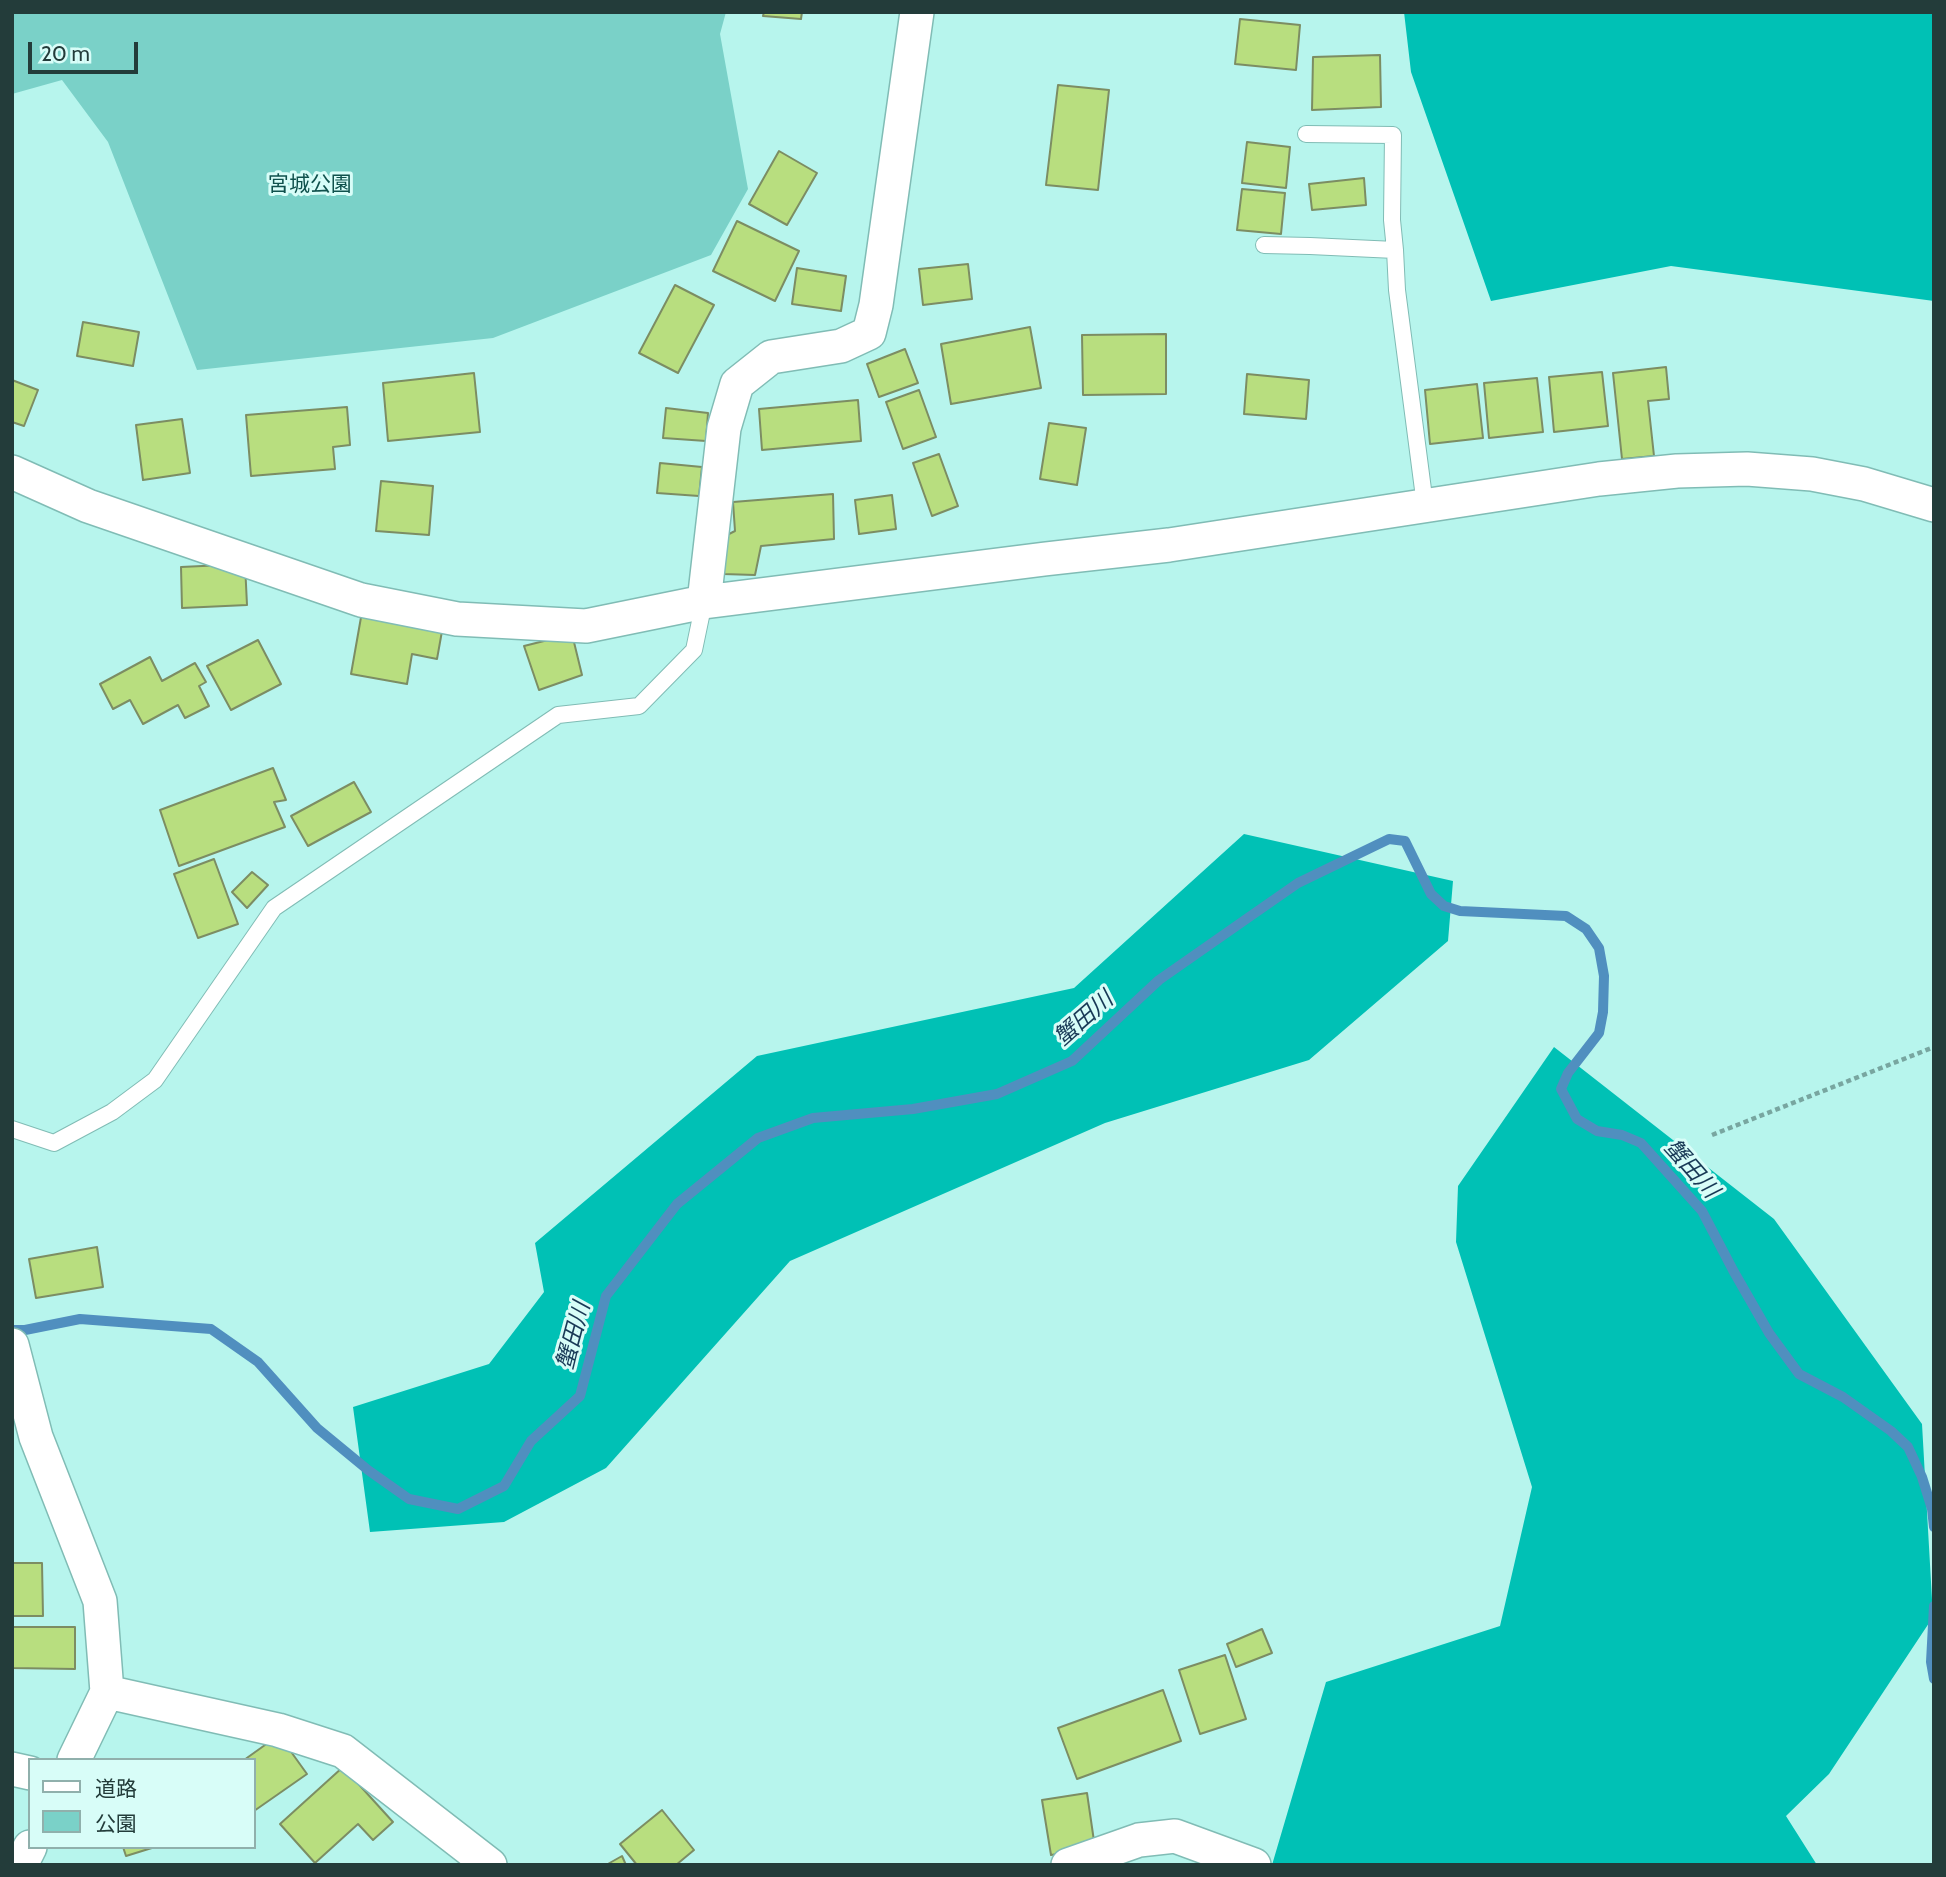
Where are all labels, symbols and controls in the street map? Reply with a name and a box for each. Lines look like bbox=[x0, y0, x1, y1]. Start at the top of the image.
scale bar bbox=[32, 28, 142, 72]
text: 20 m bbox=[41, 41, 90, 66]
park label: 宮城公園 bbox=[268, 172, 352, 198]
water label: 蟹田川 bbox=[1049, 986, 1119, 1052]
water label: 蟹田川 bbox=[1658, 1134, 1724, 1204]
water label: 蟹田川 bbox=[552, 1299, 596, 1373]
legend bbox=[28, 1758, 256, 1849]
text: 道路 bbox=[95, 1776, 137, 1801]
text: 公園 bbox=[95, 1811, 137, 1836]

